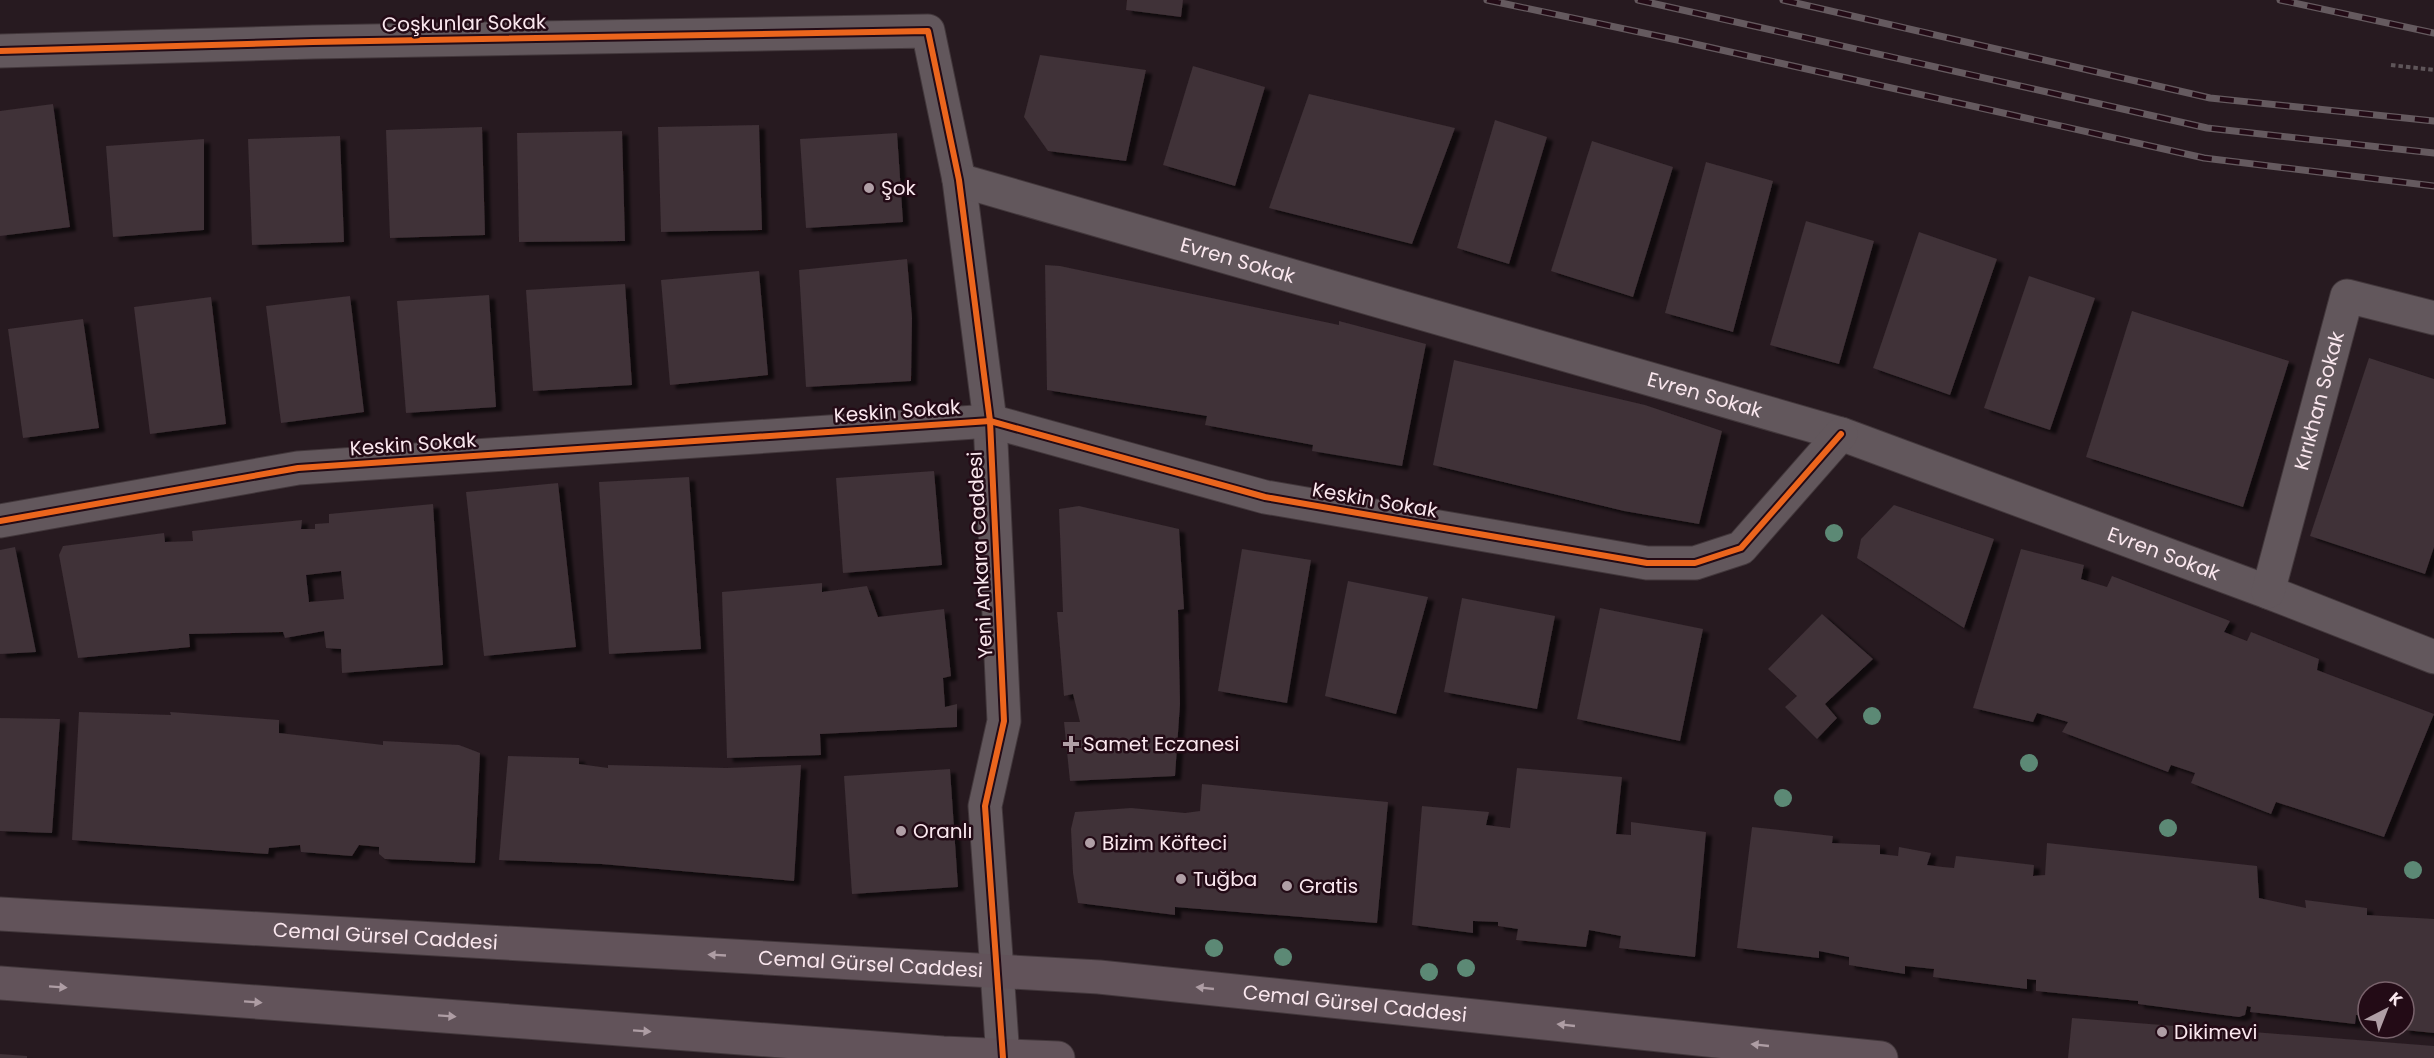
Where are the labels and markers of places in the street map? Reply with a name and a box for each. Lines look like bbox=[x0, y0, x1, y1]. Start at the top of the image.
place label: Şok bbox=[881, 174, 917, 202]
marker: Şok bbox=[862, 181, 876, 195]
place label: Samet Eczanesi bbox=[1083, 730, 1239, 758]
marker: Samet Eczanesi bbox=[1064, 737, 1078, 751]
place label: Oranlı bbox=[913, 817, 972, 845]
marker: Oranlı bbox=[894, 824, 908, 838]
place label: Bizim Köfteci bbox=[1102, 829, 1227, 857]
marker: Bizim Köfteci bbox=[1083, 836, 1097, 850]
place label: Tuğba bbox=[1193, 865, 1257, 893]
marker: Tuğba bbox=[1174, 872, 1188, 886]
place label: Gratis bbox=[1299, 872, 1358, 900]
marker: Gratis bbox=[1280, 879, 1294, 893]
place label: Dikimevi bbox=[2174, 1018, 2257, 1046]
marker: Dikimevi bbox=[2155, 1025, 2169, 1039]

